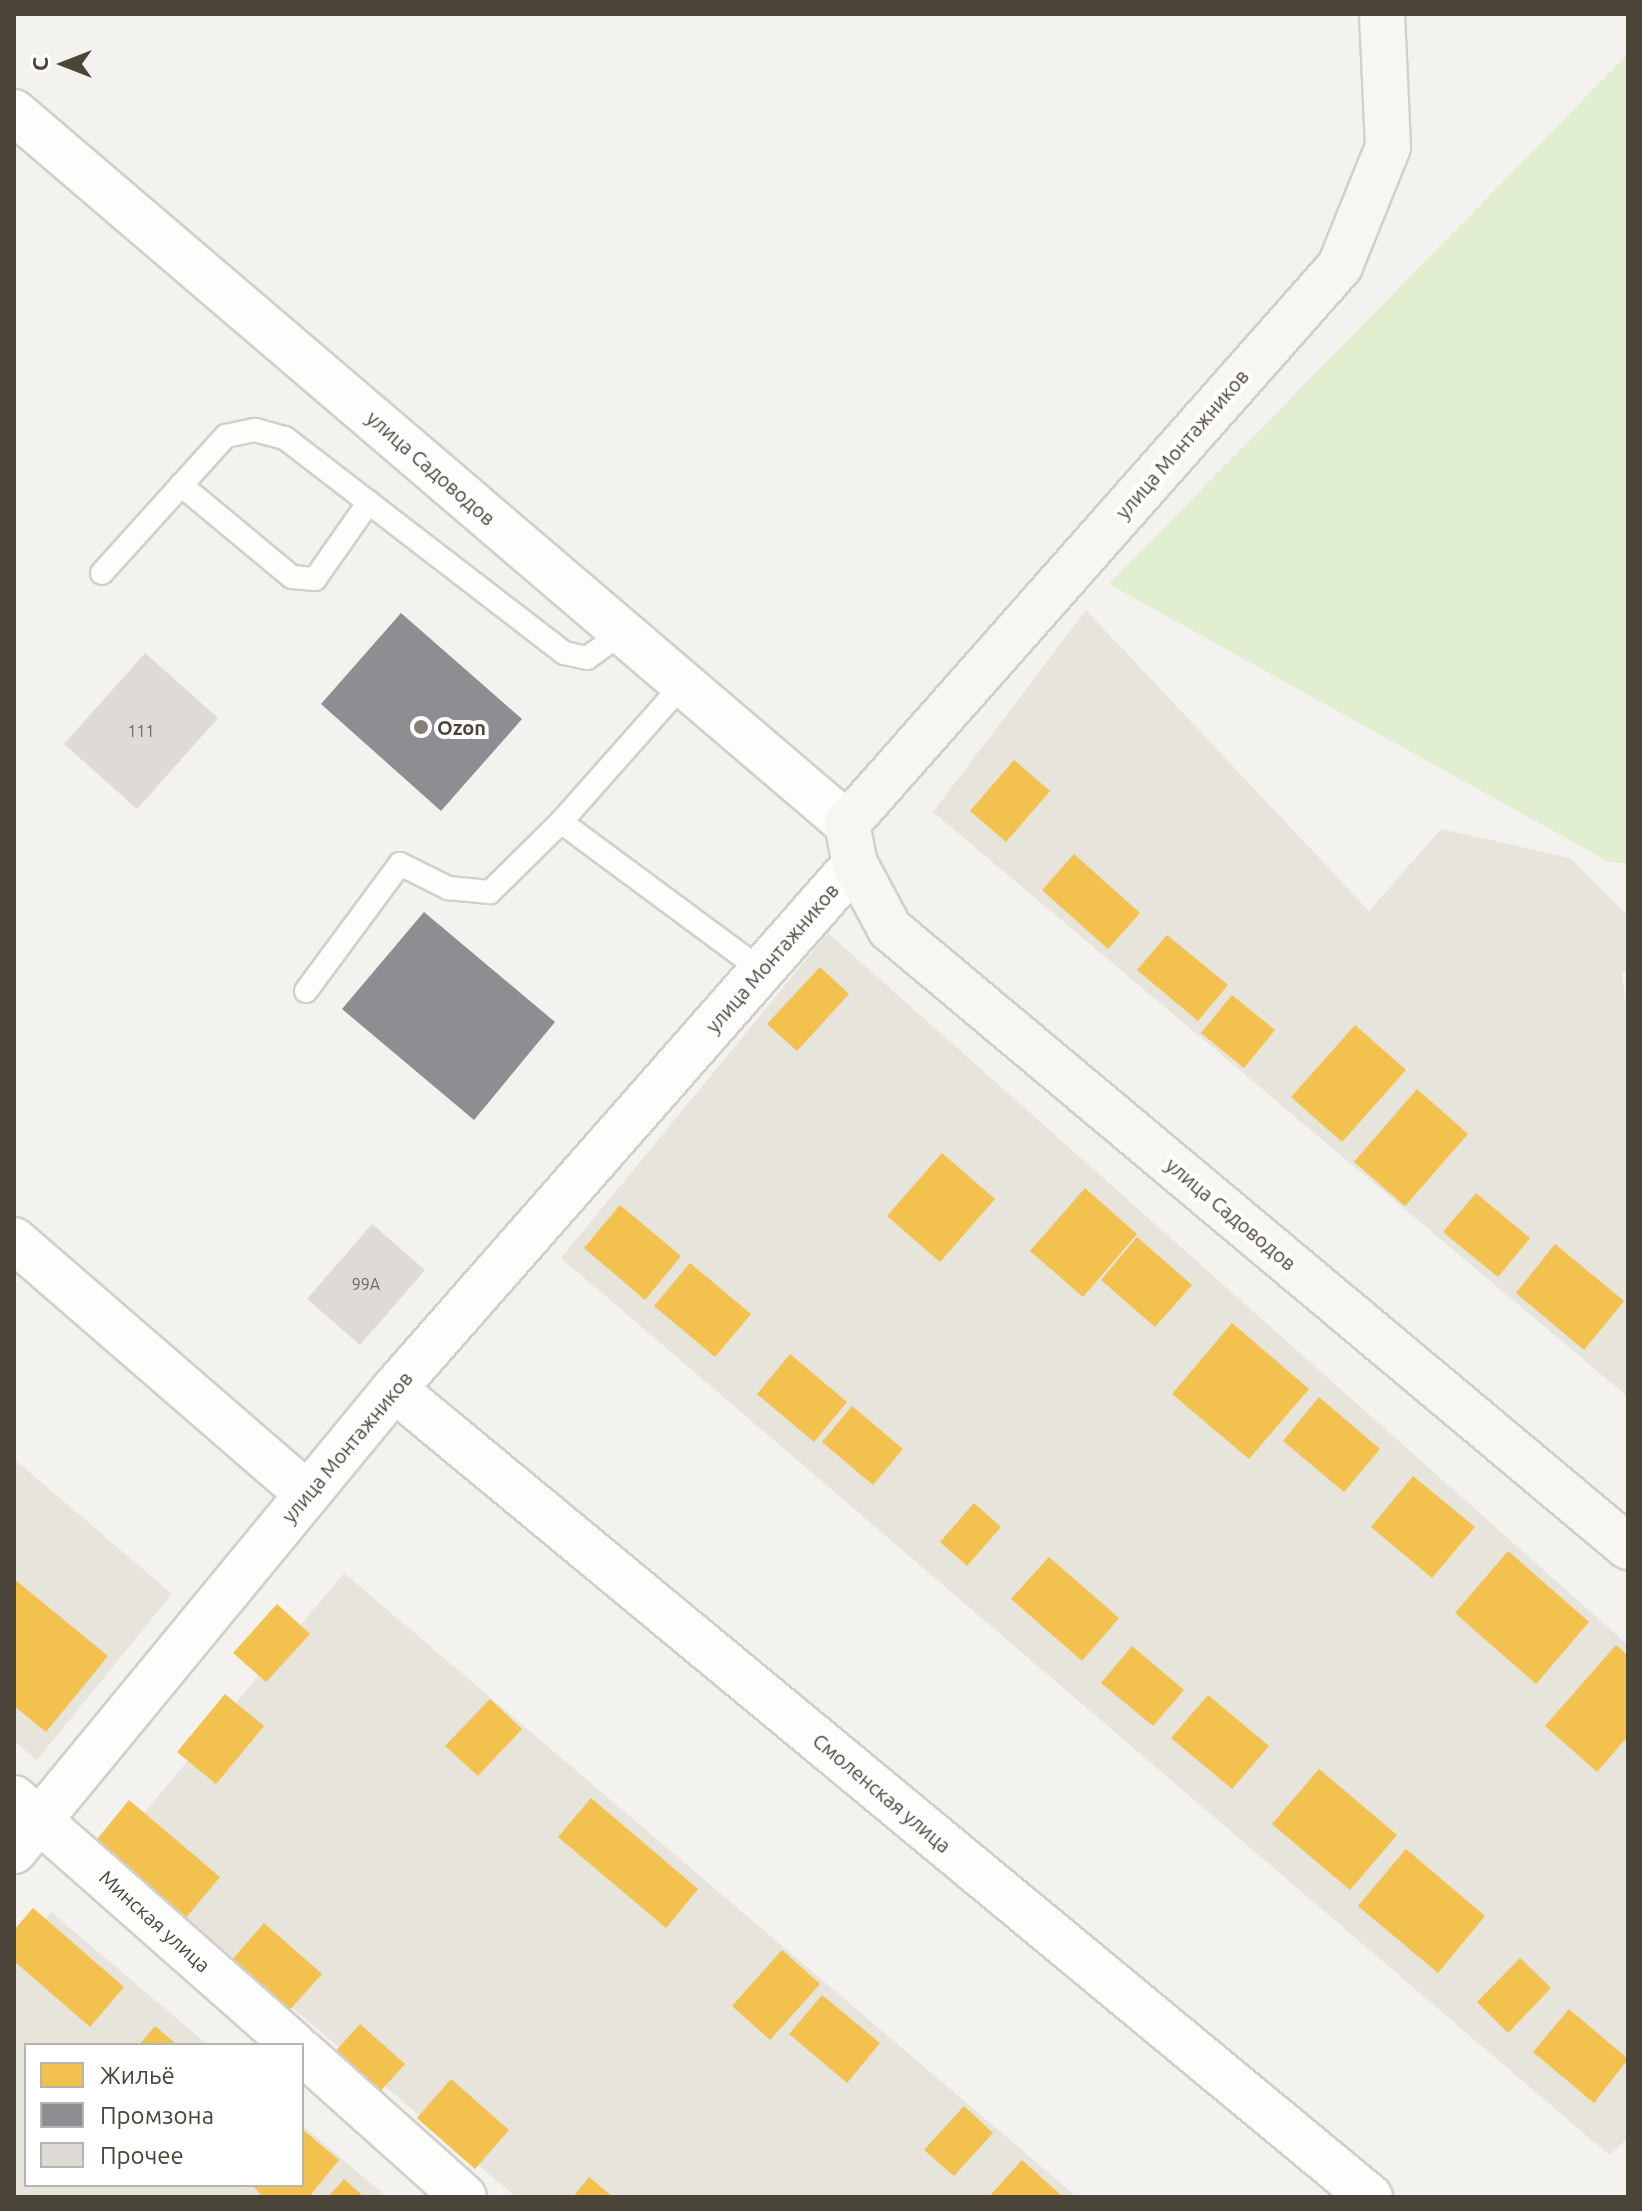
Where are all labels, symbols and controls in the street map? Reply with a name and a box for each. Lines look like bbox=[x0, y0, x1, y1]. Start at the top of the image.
north arrow bbox=[24, 24, 104, 104]
text: С bbox=[27, 57, 52, 71]
street label: улица Монтажников bbox=[1111, 364, 1253, 524]
street label: улица Садоводов bbox=[362, 406, 500, 530]
place label: Ozon bbox=[437, 715, 486, 739]
marker: Ozon bbox=[412, 718, 430, 736]
house number: 111 bbox=[127, 721, 155, 741]
street label: улица Монтажников bbox=[701, 878, 843, 1038]
street label: улица Садоводов bbox=[1161, 1153, 1301, 1275]
house number: 99А bbox=[352, 1274, 380, 1294]
street label: улица Монтажников bbox=[277, 1366, 417, 1528]
street label: Смоленская улица bbox=[808, 1728, 956, 1858]
street label: Минская улица bbox=[95, 1865, 215, 1977]
legend bbox=[24, 2043, 304, 2187]
text: Жильё bbox=[100, 2062, 175, 2089]
text: Промзона bbox=[100, 2102, 214, 2129]
text: Прочее bbox=[100, 2142, 184, 2169]

